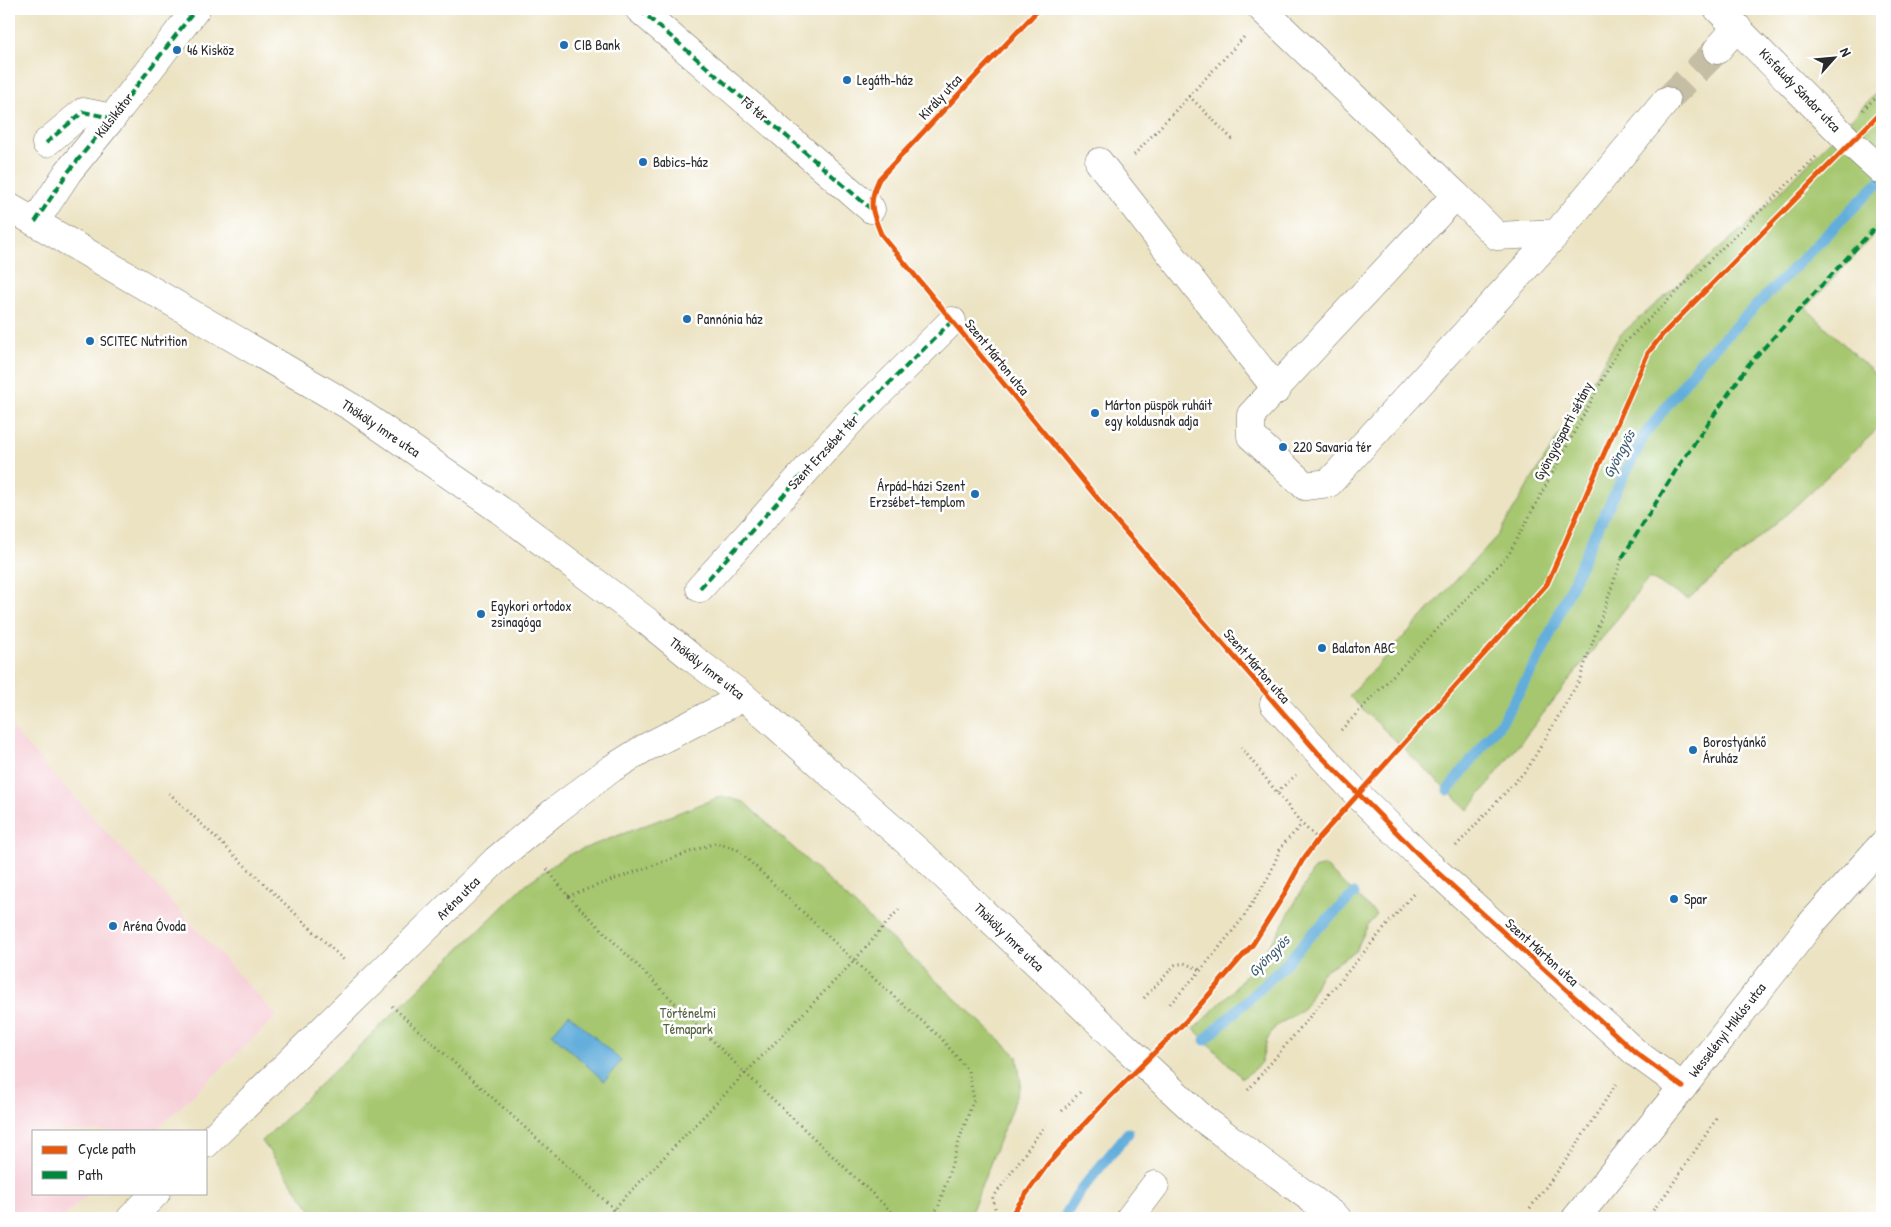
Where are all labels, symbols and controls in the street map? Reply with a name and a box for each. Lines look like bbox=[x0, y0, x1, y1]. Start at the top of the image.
north arrow bbox=[1808, 32, 1858, 82]
place label: CIB Bank bbox=[574, 35, 620, 54]
marker: CIB Bank bbox=[558, 39, 570, 51]
place label: 46 Kisköz bbox=[187, 40, 234, 59]
marker: 46 Kisköz bbox=[171, 44, 183, 56]
street label: Kisfaludy Sándor utca bbox=[1755, 44, 1846, 137]
text: N bbox=[1836, 44, 1856, 60]
street label: Király utca bbox=[914, 69, 967, 124]
place label: Legáth-ház bbox=[857, 70, 913, 90]
marker: Legáth-ház bbox=[841, 74, 853, 86]
street label: Külsikátor bbox=[90, 88, 138, 141]
street label: Fő tér bbox=[737, 91, 773, 126]
place label: Babics-ház bbox=[653, 152, 708, 171]
marker: Babics-ház bbox=[637, 156, 649, 168]
place label: Pannónia ház bbox=[697, 309, 763, 328]
marker: Pannónia ház bbox=[681, 313, 693, 325]
street label: Szent Márton utca bbox=[961, 315, 1034, 399]
place label: SCITEC Nutrition bbox=[100, 331, 187, 350]
marker: SCITEC Nutrition bbox=[84, 335, 96, 347]
street label: Gyöngyösparti sétány bbox=[1528, 378, 1598, 484]
street label: Thököly Imre utca bbox=[338, 394, 425, 462]
place label: Márton püspök ruháit egy koldusnak adja bbox=[1105, 395, 1212, 431]
marker: Márton püspök ruháit egy koldusnak adja bbox=[1089, 407, 1101, 419]
street label: Szent Erzsébet tér bbox=[783, 410, 863, 493]
water label: Gyöngyös bbox=[1597, 425, 1640, 481]
place label: 220 Savaria tér bbox=[1293, 437, 1372, 456]
marker: 220 Savaria tér bbox=[1277, 441, 1289, 453]
place label: Árpád-házi Szent Erzsébet-templom bbox=[870, 476, 965, 512]
marker: Árpád-házi Szent Erzsébet-templom bbox=[969, 488, 981, 500]
place label: Egykori ortodox zsinagóga bbox=[491, 596, 571, 632]
marker: Egykori ortodox zsinagóga bbox=[475, 608, 487, 620]
street label: Szent Márton utca bbox=[1220, 624, 1295, 707]
street label: Thököly Imre utca bbox=[665, 632, 749, 704]
place label: Balaton ABC bbox=[1332, 638, 1396, 657]
marker: Balaton ABC bbox=[1316, 642, 1328, 654]
place label: Borostyánkő Áruház bbox=[1703, 732, 1767, 767]
marker: Borostyánkő Áruház bbox=[1687, 744, 1699, 756]
street label: Aréna utca bbox=[432, 871, 484, 924]
place label: Spar bbox=[1684, 889, 1708, 909]
marker: Spar bbox=[1668, 893, 1680, 905]
street label: Thököly Imre utca bbox=[969, 898, 1049, 976]
street label: Szent Márton utca bbox=[1501, 913, 1584, 990]
place label: Aréna Óvoda bbox=[123, 916, 186, 935]
marker: Aréna Óvoda bbox=[107, 920, 119, 932]
water label: Gyöngyös bbox=[1243, 929, 1295, 981]
street label: Wesselényi Miklós utca bbox=[1684, 978, 1771, 1081]
park label: Történelmi Témapark bbox=[660, 1003, 716, 1039]
legend bbox=[32, 1130, 208, 1194]
text: Cycle path bbox=[78, 1138, 136, 1159]
text: Path bbox=[78, 1164, 103, 1185]

